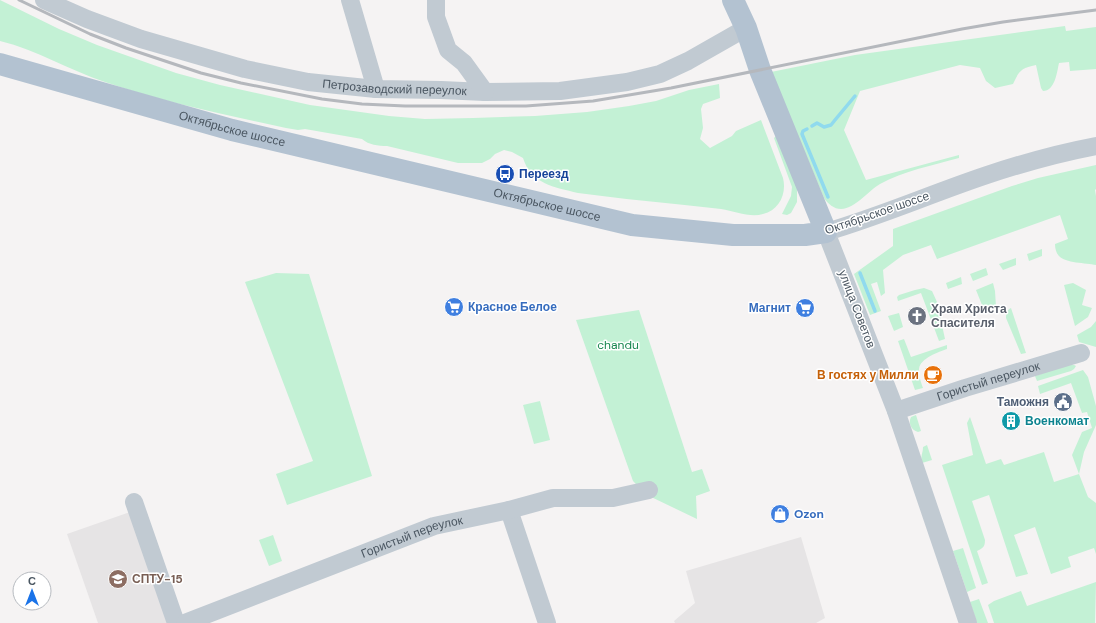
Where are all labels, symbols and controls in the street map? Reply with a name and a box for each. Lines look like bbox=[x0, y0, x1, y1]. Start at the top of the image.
street label: Петрозаводский переулок bbox=[322, 76, 468, 99]
street label: Октябрьское шоссе bbox=[177, 107, 287, 150]
bus stop icon: Переезд bbox=[494, 163, 516, 185]
place label: Переезд bbox=[519, 166, 569, 182]
street label: Октябрьское шоссе bbox=[492, 184, 602, 225]
street label: Октябрьское шоссе bbox=[823, 188, 932, 238]
street label: улица Советов bbox=[835, 268, 879, 350]
supermarket icon: Красное Белое bbox=[443, 296, 465, 318]
supermarket icon: Магнит bbox=[794, 297, 816, 319]
place label: Красное Белое bbox=[468, 299, 557, 315]
place label: Магнит bbox=[749, 300, 791, 316]
place label: Храм Христа Спасителя bbox=[931, 301, 1007, 331]
church icon: Храм Христа Спасителя bbox=[906, 305, 928, 327]
park label: chandu bbox=[597, 337, 639, 353]
street label: Гористый переулок bbox=[935, 358, 1043, 405]
cafe icon: В гостях у Милли bbox=[922, 364, 944, 386]
place label: В гостях у Милли bbox=[817, 367, 919, 383]
public building icon: Таможня bbox=[1052, 391, 1074, 413]
place label: Таможня bbox=[997, 394, 1049, 410]
building icon: Военкомат bbox=[1000, 410, 1022, 432]
place label: Военкомат bbox=[1025, 413, 1089, 429]
shop icon: Ozon bbox=[769, 503, 791, 525]
place label: Ozon bbox=[794, 506, 824, 522]
street label: Гористый переулок bbox=[359, 512, 465, 562]
school or university icon: СПТУ-15 bbox=[107, 568, 129, 590]
north arrow bbox=[12, 571, 52, 611]
place label: СПТУ-15 bbox=[132, 571, 183, 587]
text: С bbox=[28, 574, 36, 588]

